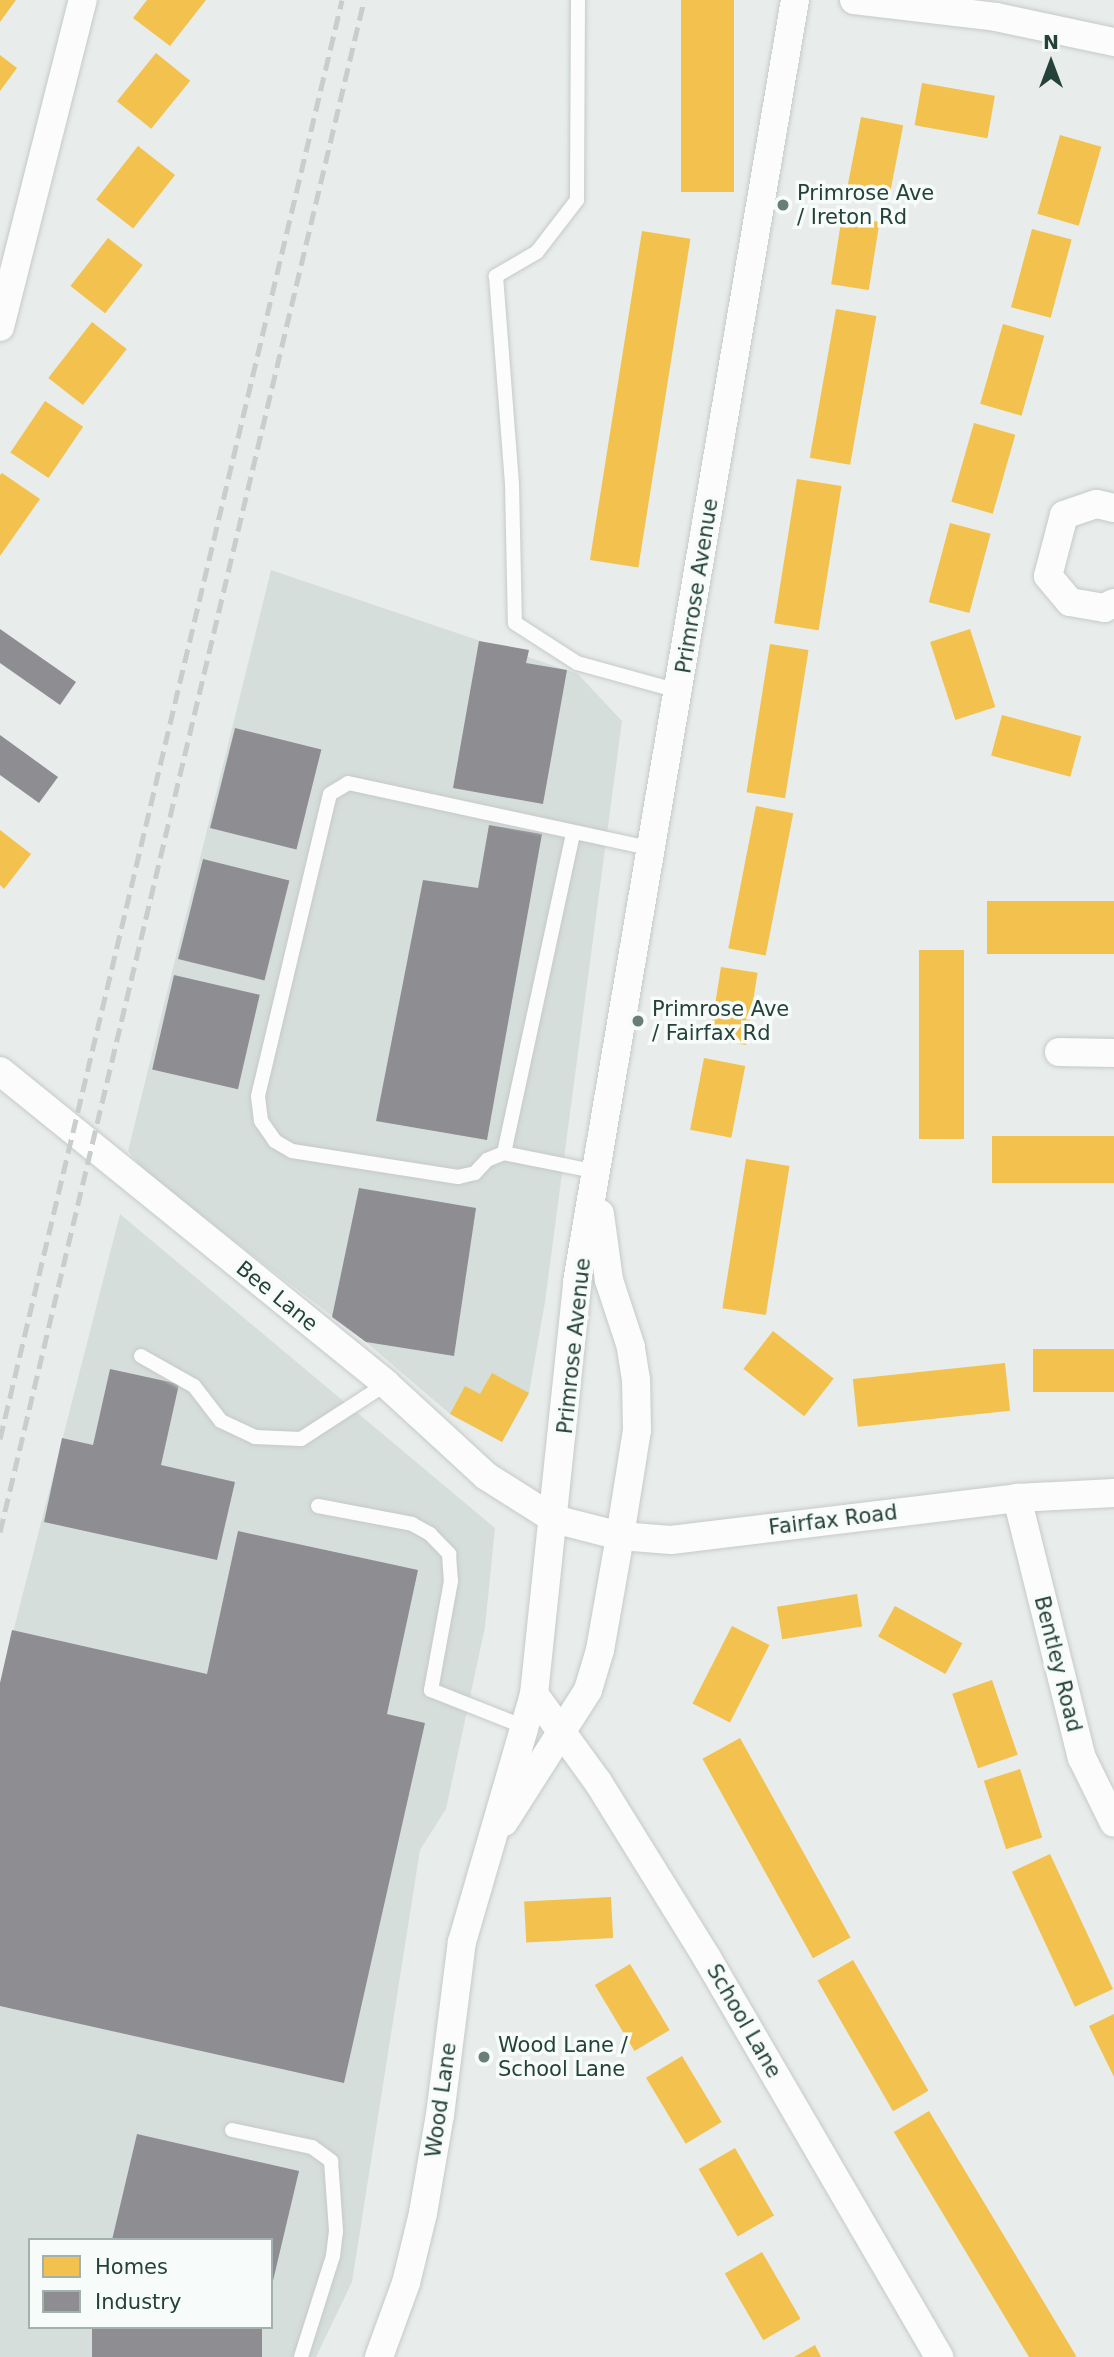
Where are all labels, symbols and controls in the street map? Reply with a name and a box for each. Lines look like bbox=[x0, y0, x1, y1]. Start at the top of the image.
north arrow bbox=[1016, 28, 1086, 98]
text: N bbox=[1043, 31, 1059, 53]
place label: Primrose Ave / Ireton Rd bbox=[797, 180, 934, 230]
marker: Primrose Ave / Ireton Rd bbox=[775, 197, 791, 213]
street label: Primrose Avenue bbox=[671, 497, 723, 675]
place label: Primrose Ave / Fairfax Rd bbox=[652, 996, 789, 1046]
marker: Primrose Ave / Fairfax Rd bbox=[630, 1013, 646, 1029]
street label: Bee Lane bbox=[231, 1255, 323, 1337]
street label: Primrose Avenue bbox=[552, 1257, 596, 1435]
street label: Fairfax Road bbox=[767, 1500, 899, 1540]
street label: Bentley Road bbox=[1029, 1593, 1087, 1735]
street label: School Lane bbox=[701, 1960, 787, 2082]
place label: Wood Lane / School Lane bbox=[498, 2032, 628, 2082]
street label: Wood Lane bbox=[420, 2041, 462, 2159]
marker: Wood Lane / School Lane bbox=[476, 2049, 492, 2065]
legend bbox=[28, 2238, 273, 2329]
text: Homes bbox=[95, 2255, 168, 2279]
text: Industry bbox=[95, 2290, 181, 2314]

